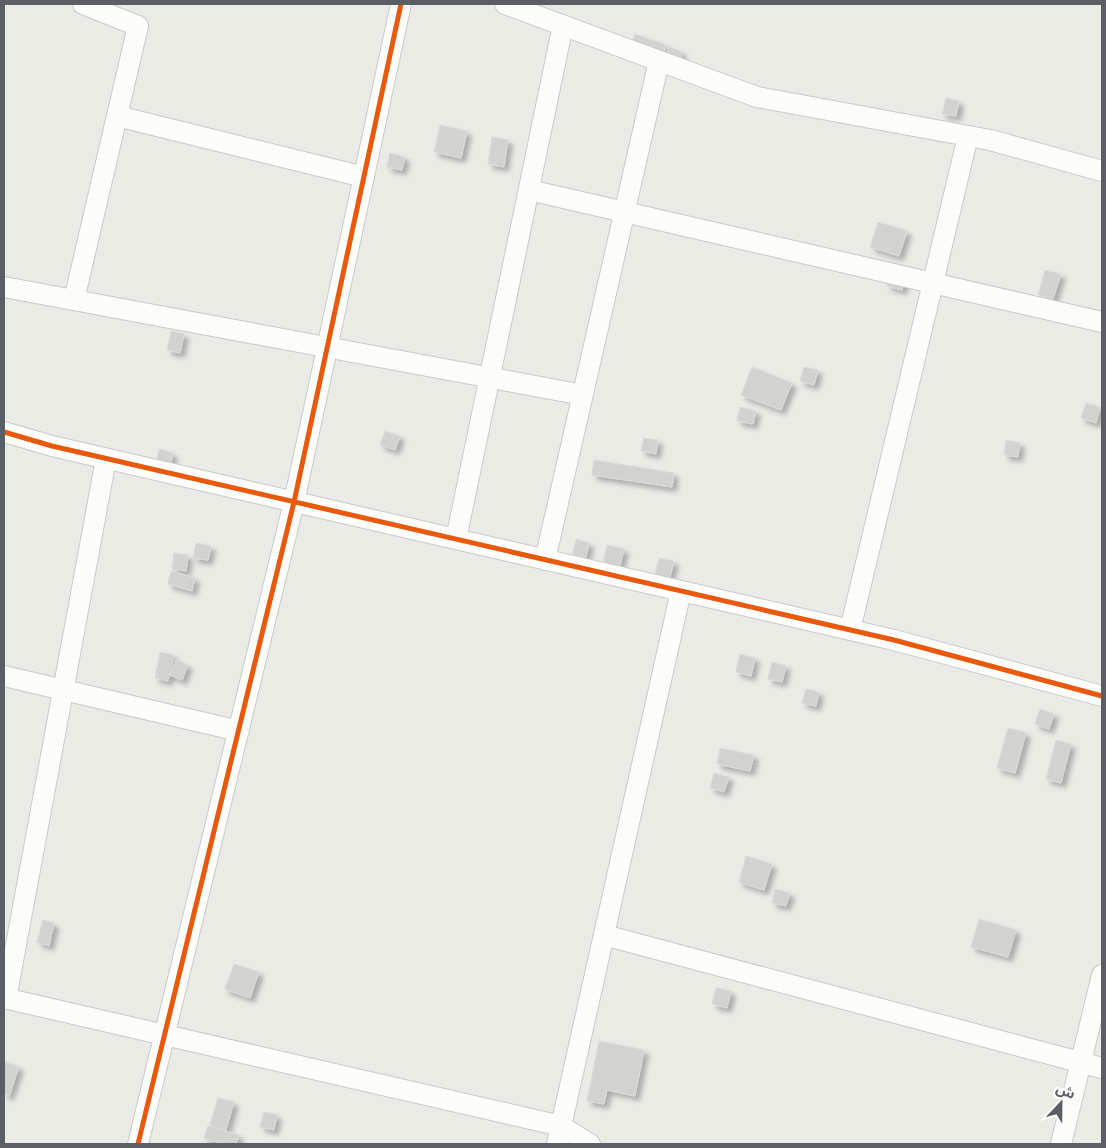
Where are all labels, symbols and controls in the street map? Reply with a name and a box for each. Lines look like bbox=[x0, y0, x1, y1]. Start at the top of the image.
north arrow bbox=[1036, 1078, 1086, 1128]
text: ش bbox=[1054, 1079, 1078, 1103]

